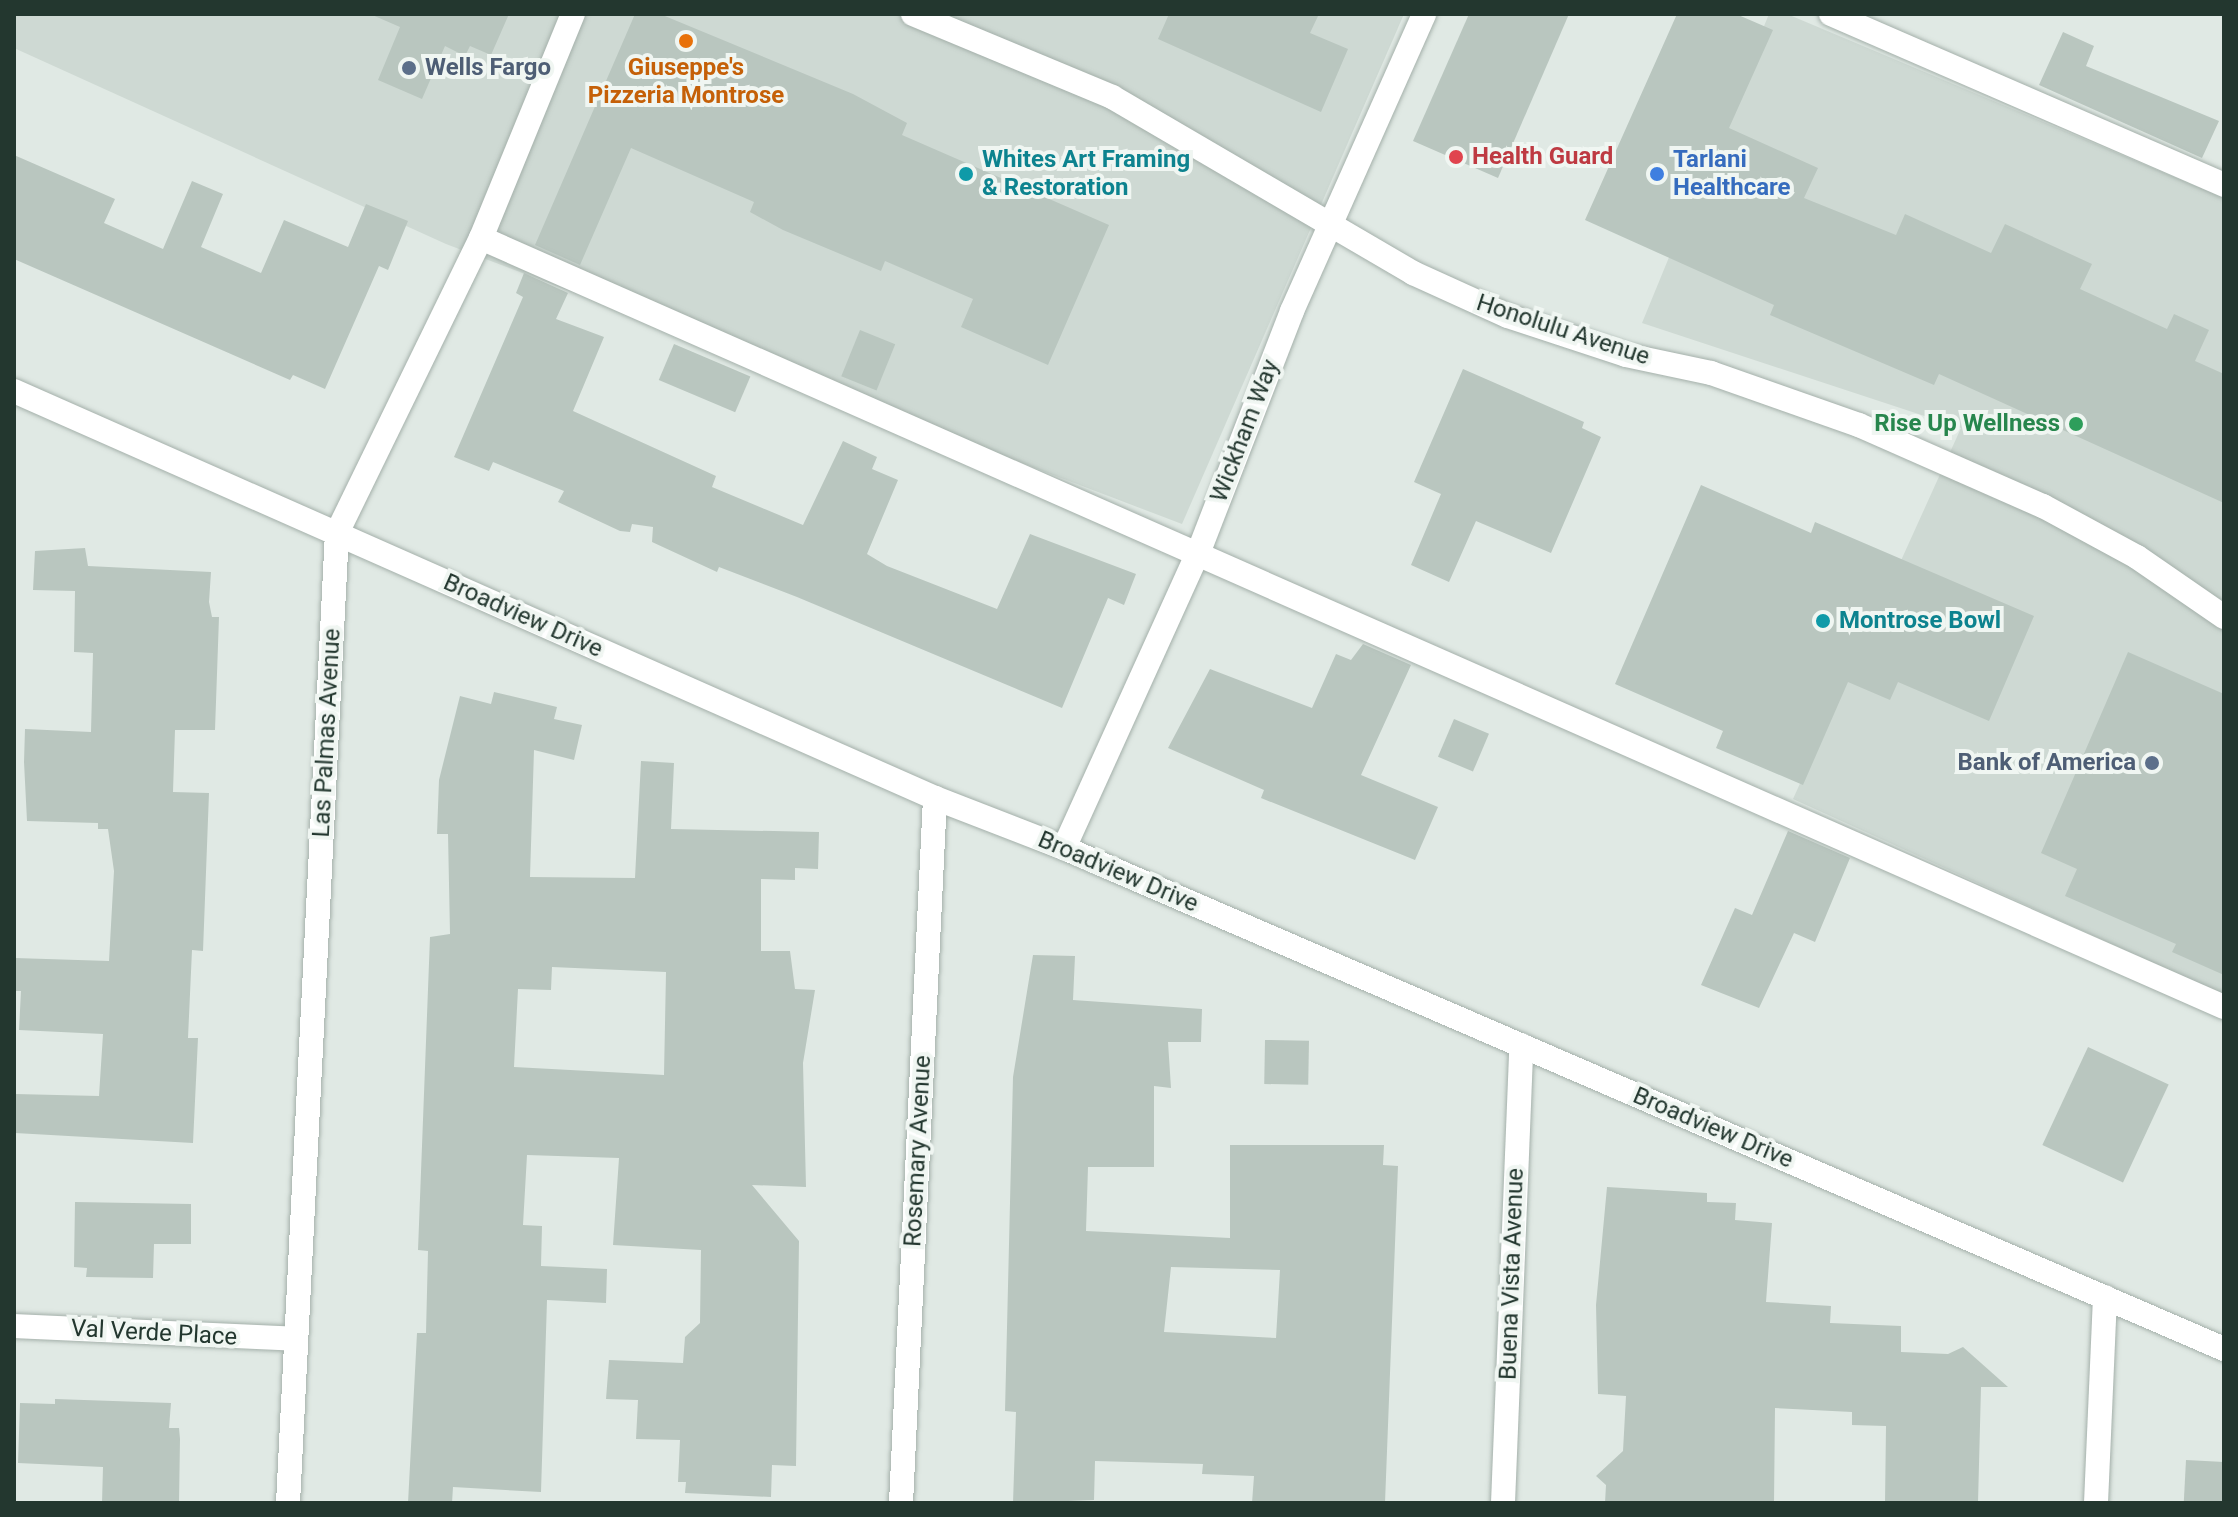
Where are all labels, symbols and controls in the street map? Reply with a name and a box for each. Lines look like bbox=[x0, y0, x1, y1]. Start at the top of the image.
marker: Giuseppe's Pizzeria Montrose bbox=[677, 32, 695, 50]
place label: Wells Fargo bbox=[425, 54, 551, 82]
place label: Giuseppe's Pizzeria Montrose bbox=[588, 54, 784, 110]
marker: Wells Fargo bbox=[400, 59, 418, 77]
place label: Health Guard bbox=[1472, 143, 1613, 171]
place label: Whites Art Framing & Restoration bbox=[982, 146, 1190, 202]
place label: Tarlani Healthcare bbox=[1673, 146, 1791, 202]
marker: Health Guard bbox=[1447, 148, 1465, 166]
marker: Whites Art Framing & Restoration bbox=[957, 165, 975, 183]
marker: Tarlani Healthcare bbox=[1648, 165, 1666, 183]
street label: Honolulu Avenue bbox=[1473, 288, 1653, 372]
street label: Wickham Way bbox=[1205, 356, 1285, 506]
place label: Rise Up Wellness bbox=[1874, 410, 2060, 438]
marker: Rise Up Wellness bbox=[2067, 415, 2085, 433]
street label: Broadview Drive bbox=[439, 568, 607, 664]
place label: Montrose Bowl bbox=[1839, 607, 2001, 635]
marker: Montrose Bowl bbox=[1814, 612, 1832, 630]
street label: Las Palmas Avenue bbox=[307, 628, 347, 838]
place label: Bank of America bbox=[1958, 749, 2136, 777]
marker: Bank of America bbox=[2143, 754, 2161, 772]
street label: Broadview Drive bbox=[1034, 825, 1202, 919]
street label: Rosemary Avenue bbox=[899, 1054, 937, 1248]
street label: Broadview Drive bbox=[1629, 1081, 1797, 1175]
street label: Buena Vista Avenue bbox=[1494, 1168, 1530, 1380]
street label: Val Verde Place bbox=[70, 1314, 238, 1352]

